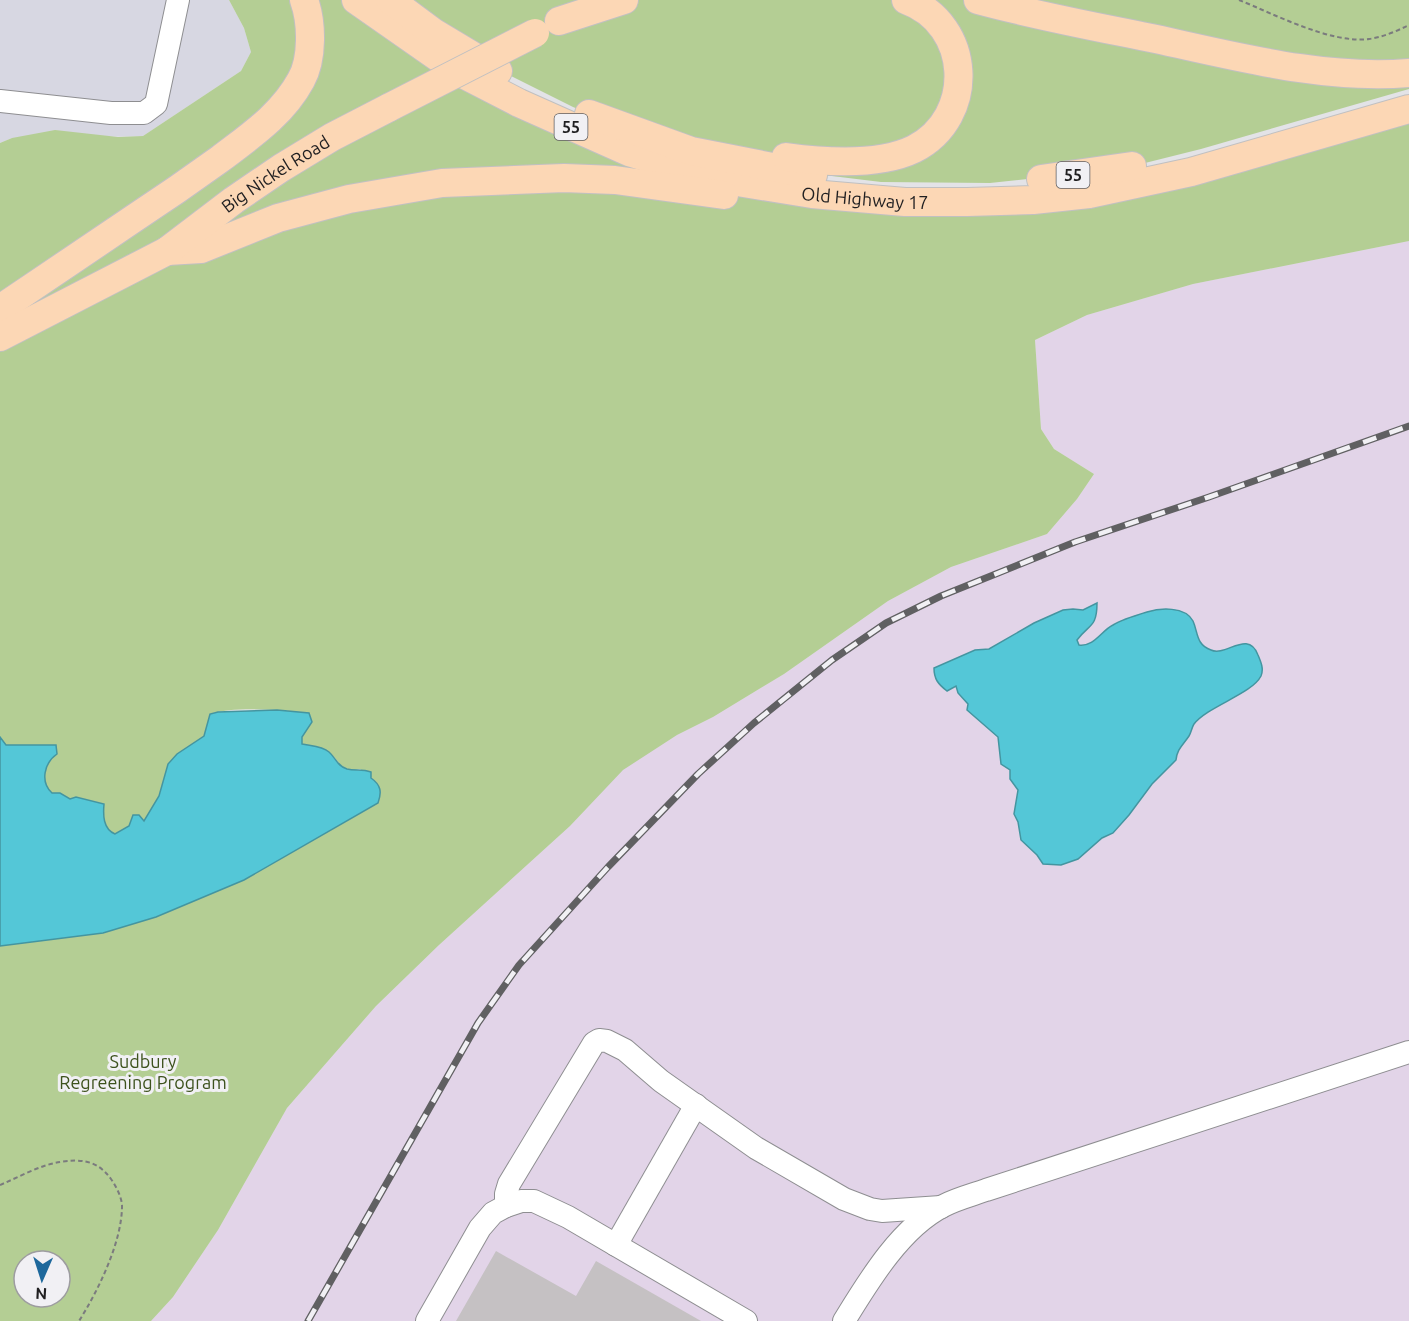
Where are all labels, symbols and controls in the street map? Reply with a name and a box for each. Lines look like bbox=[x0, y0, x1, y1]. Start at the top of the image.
road number: 55 bbox=[554, 114, 588, 140]
street label: Big Nickel Road bbox=[217, 131, 333, 216]
road number: 55 bbox=[1056, 162, 1090, 188]
street label: Old Highway 17 bbox=[800, 182, 928, 212]
park label: Sudbury Regreening Program bbox=[59, 1051, 227, 1092]
north arrow bbox=[12, 1249, 72, 1309]
text: N bbox=[35, 1285, 48, 1303]

